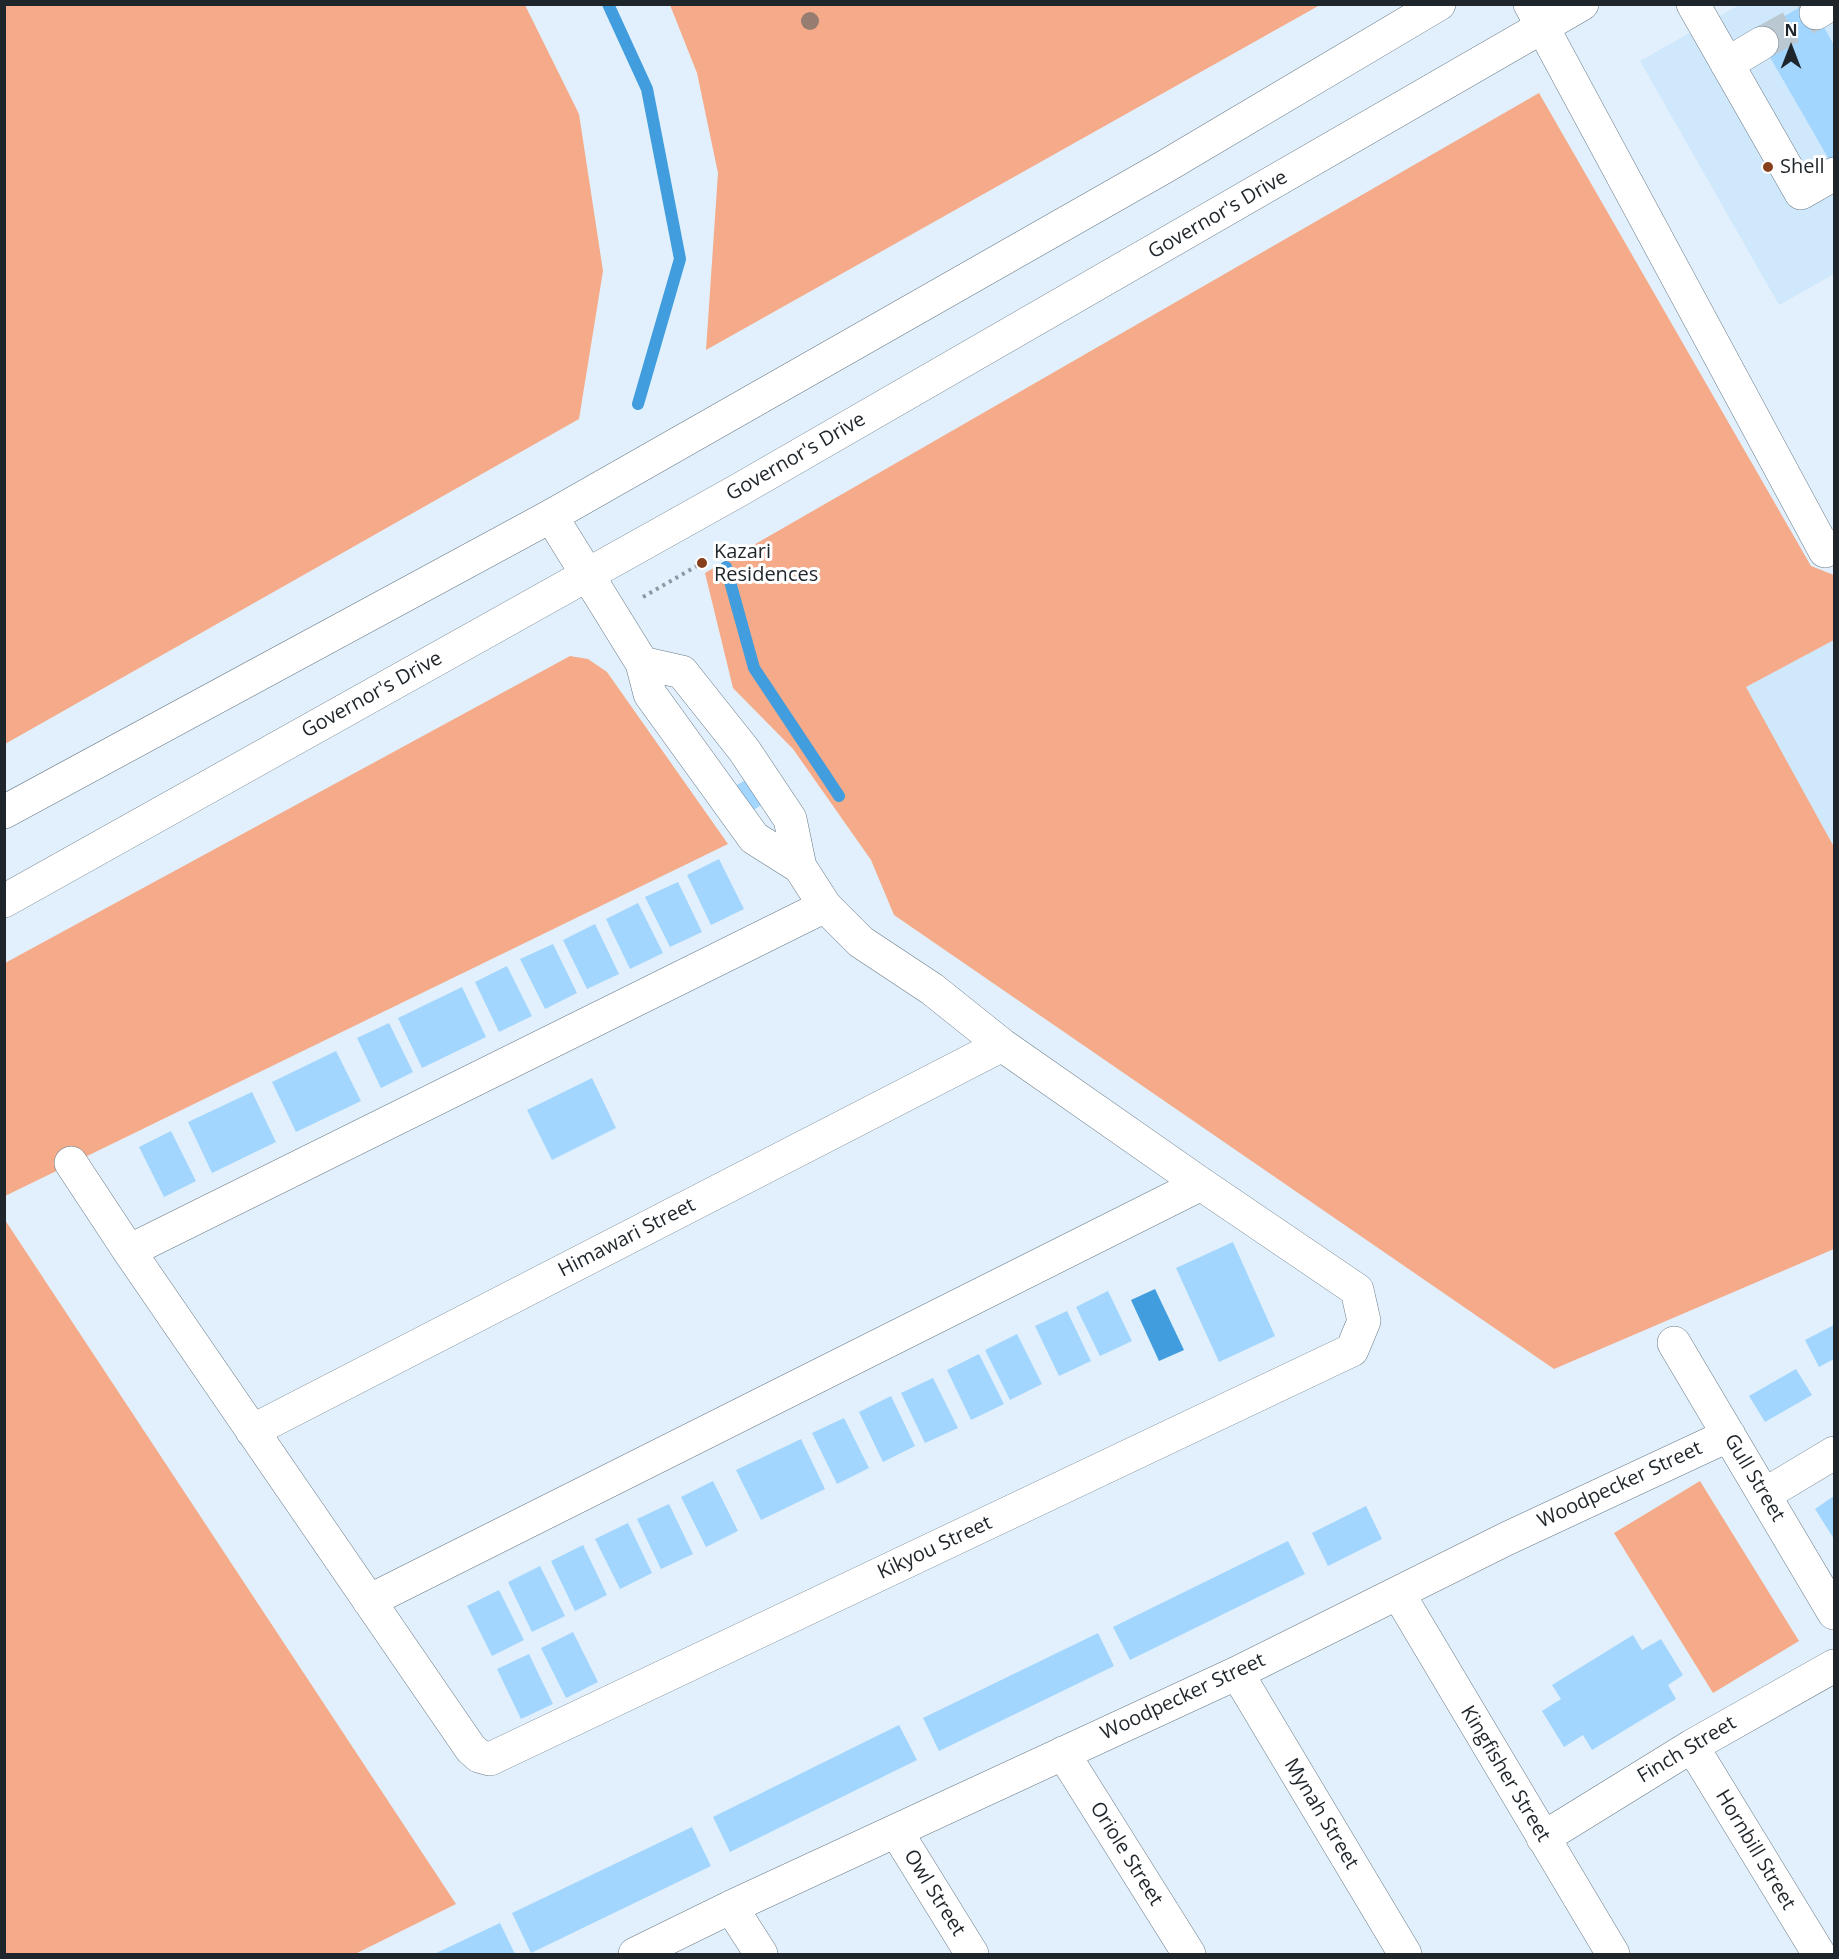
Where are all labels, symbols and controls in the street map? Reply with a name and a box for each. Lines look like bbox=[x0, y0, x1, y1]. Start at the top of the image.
north arrow bbox=[1761, 18, 1821, 78]
text: N bbox=[1784, 19, 1798, 41]
place label: Shell bbox=[1780, 155, 1825, 179]
marker: Shell bbox=[1761, 160, 1775, 174]
street label: Governor's Drive bbox=[1144, 165, 1292, 265]
street label: Governor's Drive bbox=[722, 407, 870, 507]
place label: Kazari Residences bbox=[714, 540, 818, 587]
marker: Kazari Residences bbox=[695, 556, 709, 570]
street label: Governor's Drive bbox=[298, 647, 446, 743]
street label: Himawari Street bbox=[555, 1193, 699, 1283]
street label: Gull Street bbox=[1718, 1430, 1790, 1526]
street label: Woodpecker Street bbox=[1534, 1436, 1706, 1534]
street label: Kikyou Street bbox=[874, 1511, 996, 1585]
street label: Woodpecker Street bbox=[1097, 1648, 1269, 1746]
street label: Kingfisher Street bbox=[1455, 1702, 1555, 1846]
street label: Finch Street bbox=[1633, 1711, 1741, 1789]
street label: Mynah Street bbox=[1279, 1754, 1363, 1874]
street label: Hornbill Street bbox=[1710, 1786, 1800, 1914]
street label: Oriole Street bbox=[1085, 1798, 1167, 1910]
street label: Owl Street bbox=[898, 1845, 970, 1941]

